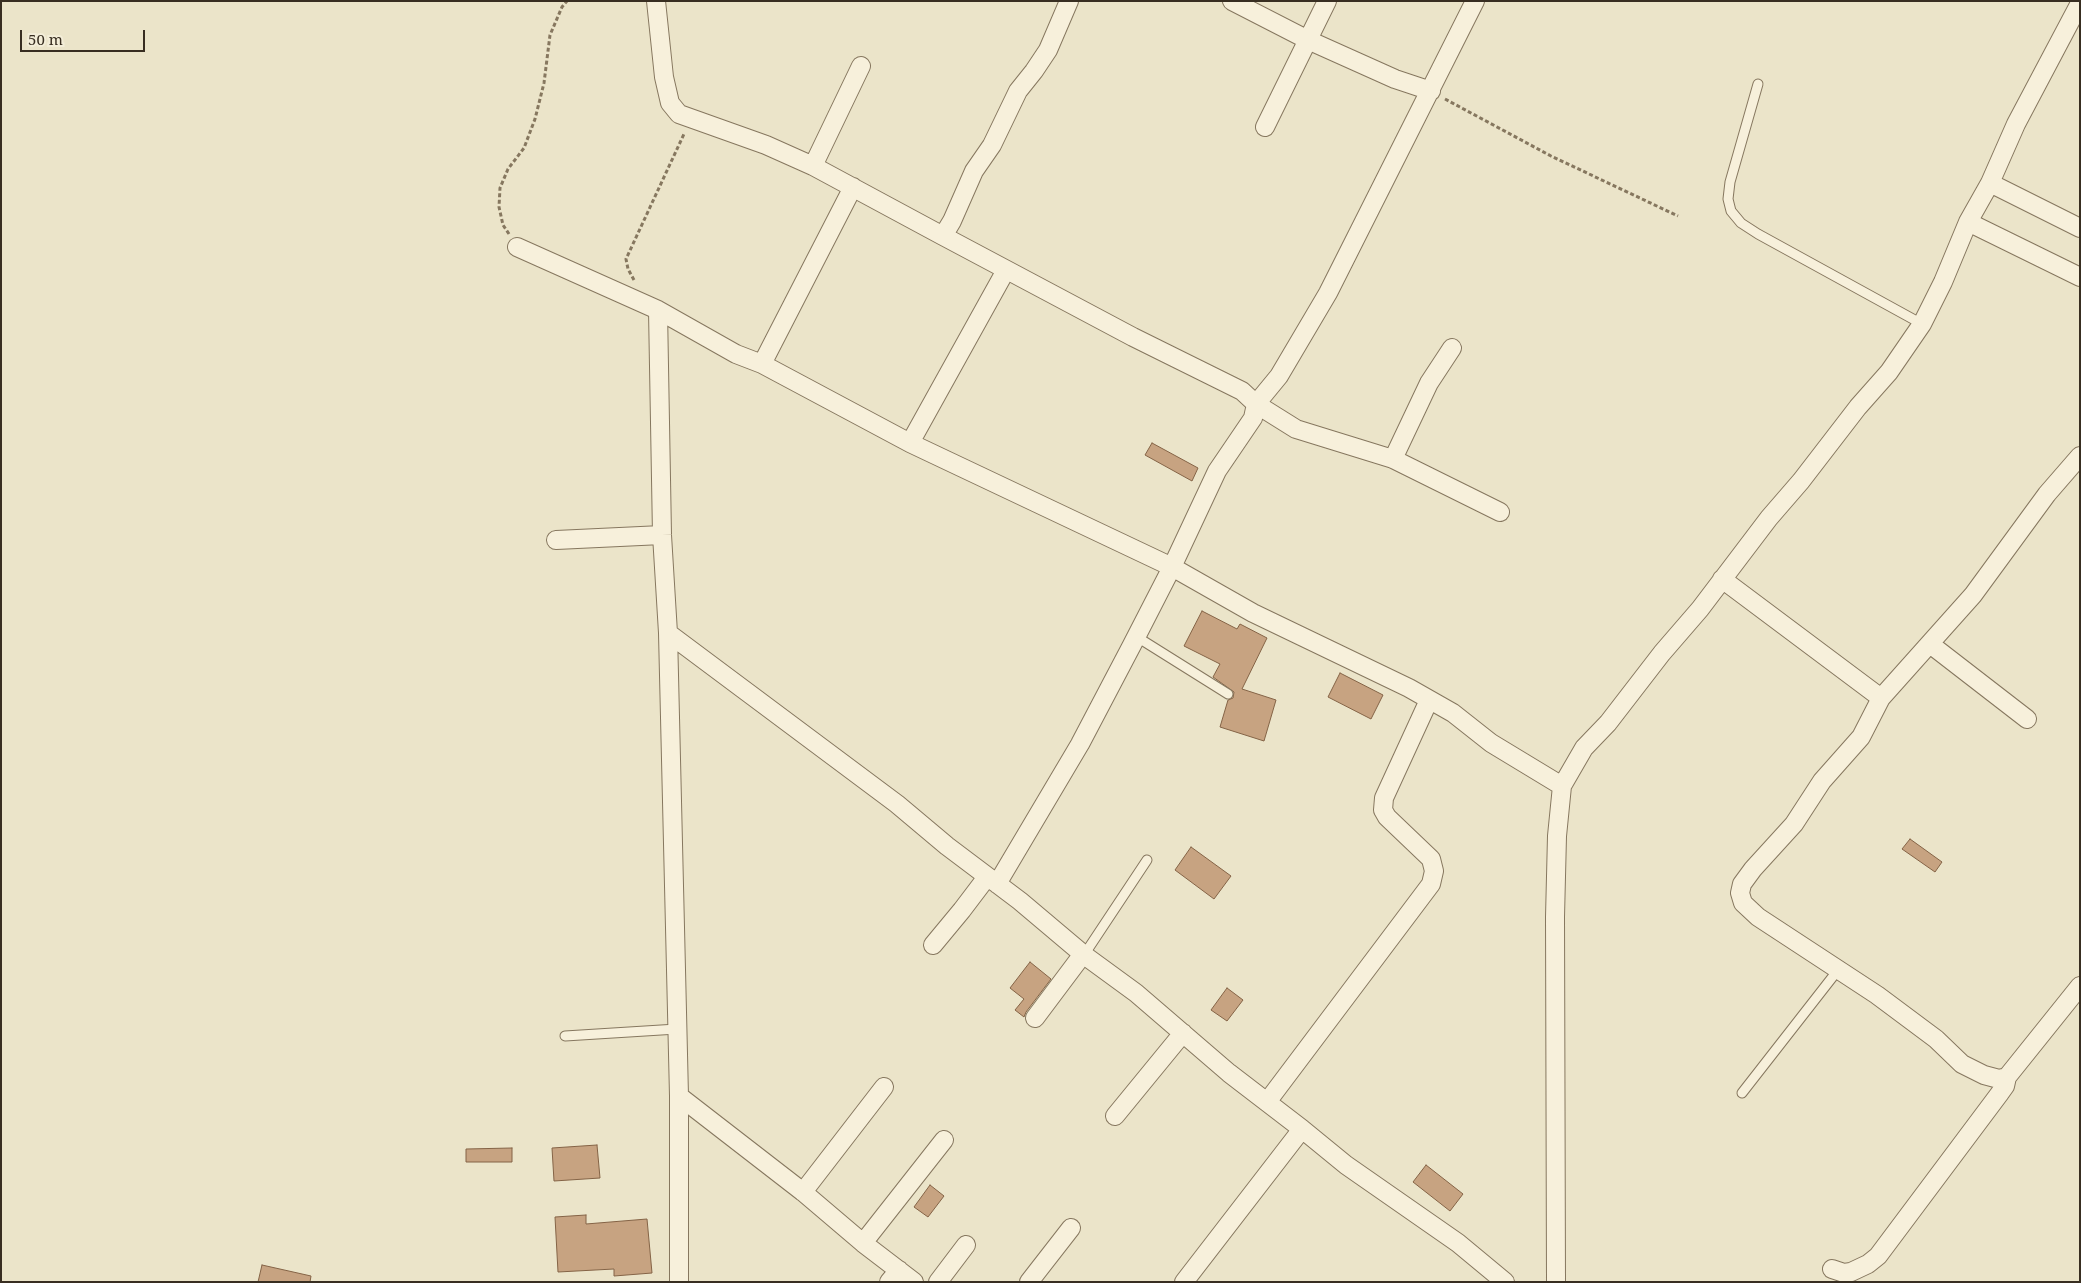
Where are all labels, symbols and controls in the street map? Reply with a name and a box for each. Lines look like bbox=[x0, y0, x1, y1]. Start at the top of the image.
scale bar bbox=[22, 20, 148, 52]
text: 50 m bbox=[28, 29, 63, 49]

